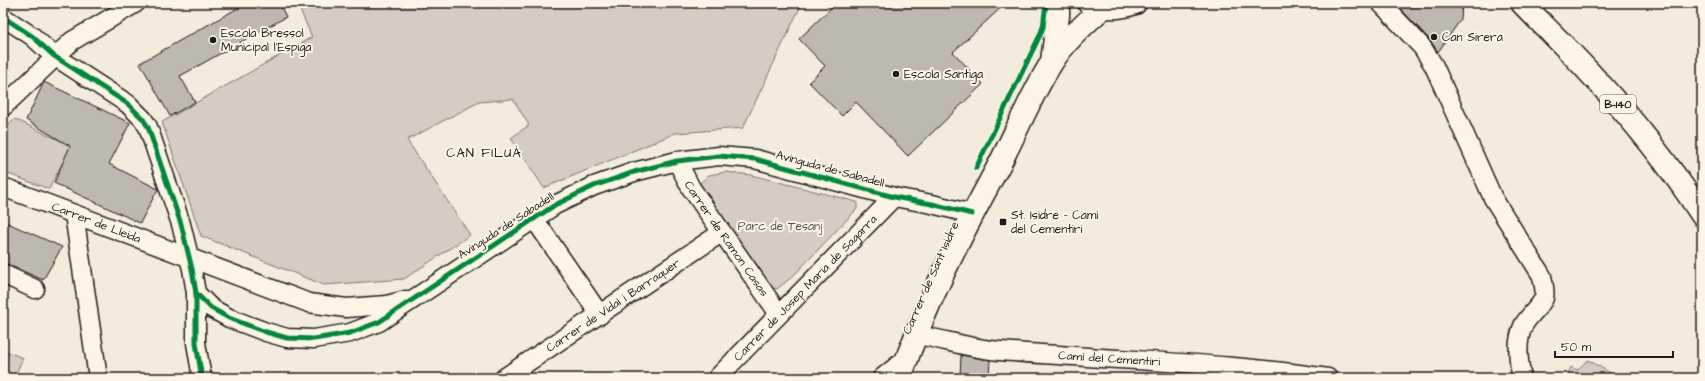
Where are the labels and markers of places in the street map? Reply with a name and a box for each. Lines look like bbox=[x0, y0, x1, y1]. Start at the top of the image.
place label: Escola Bressol Municipal l'Espiga bbox=[221, 25, 311, 57]
place label: Can Sirera bbox=[1442, 29, 1503, 46]
marker: Can Sirera bbox=[1429, 32, 1439, 42]
marker: Escola Bressol Municipal l'Espiga bbox=[208, 35, 218, 45]
place label: Escola Santiga bbox=[904, 66, 983, 84]
marker: Escola Santiga bbox=[891, 69, 901, 79]
place label: St. Isidre - Camí del Cementiri bbox=[1011, 207, 1098, 238]
marker: St. Isidre - Camí del Cementiri bbox=[998, 217, 1008, 227]

